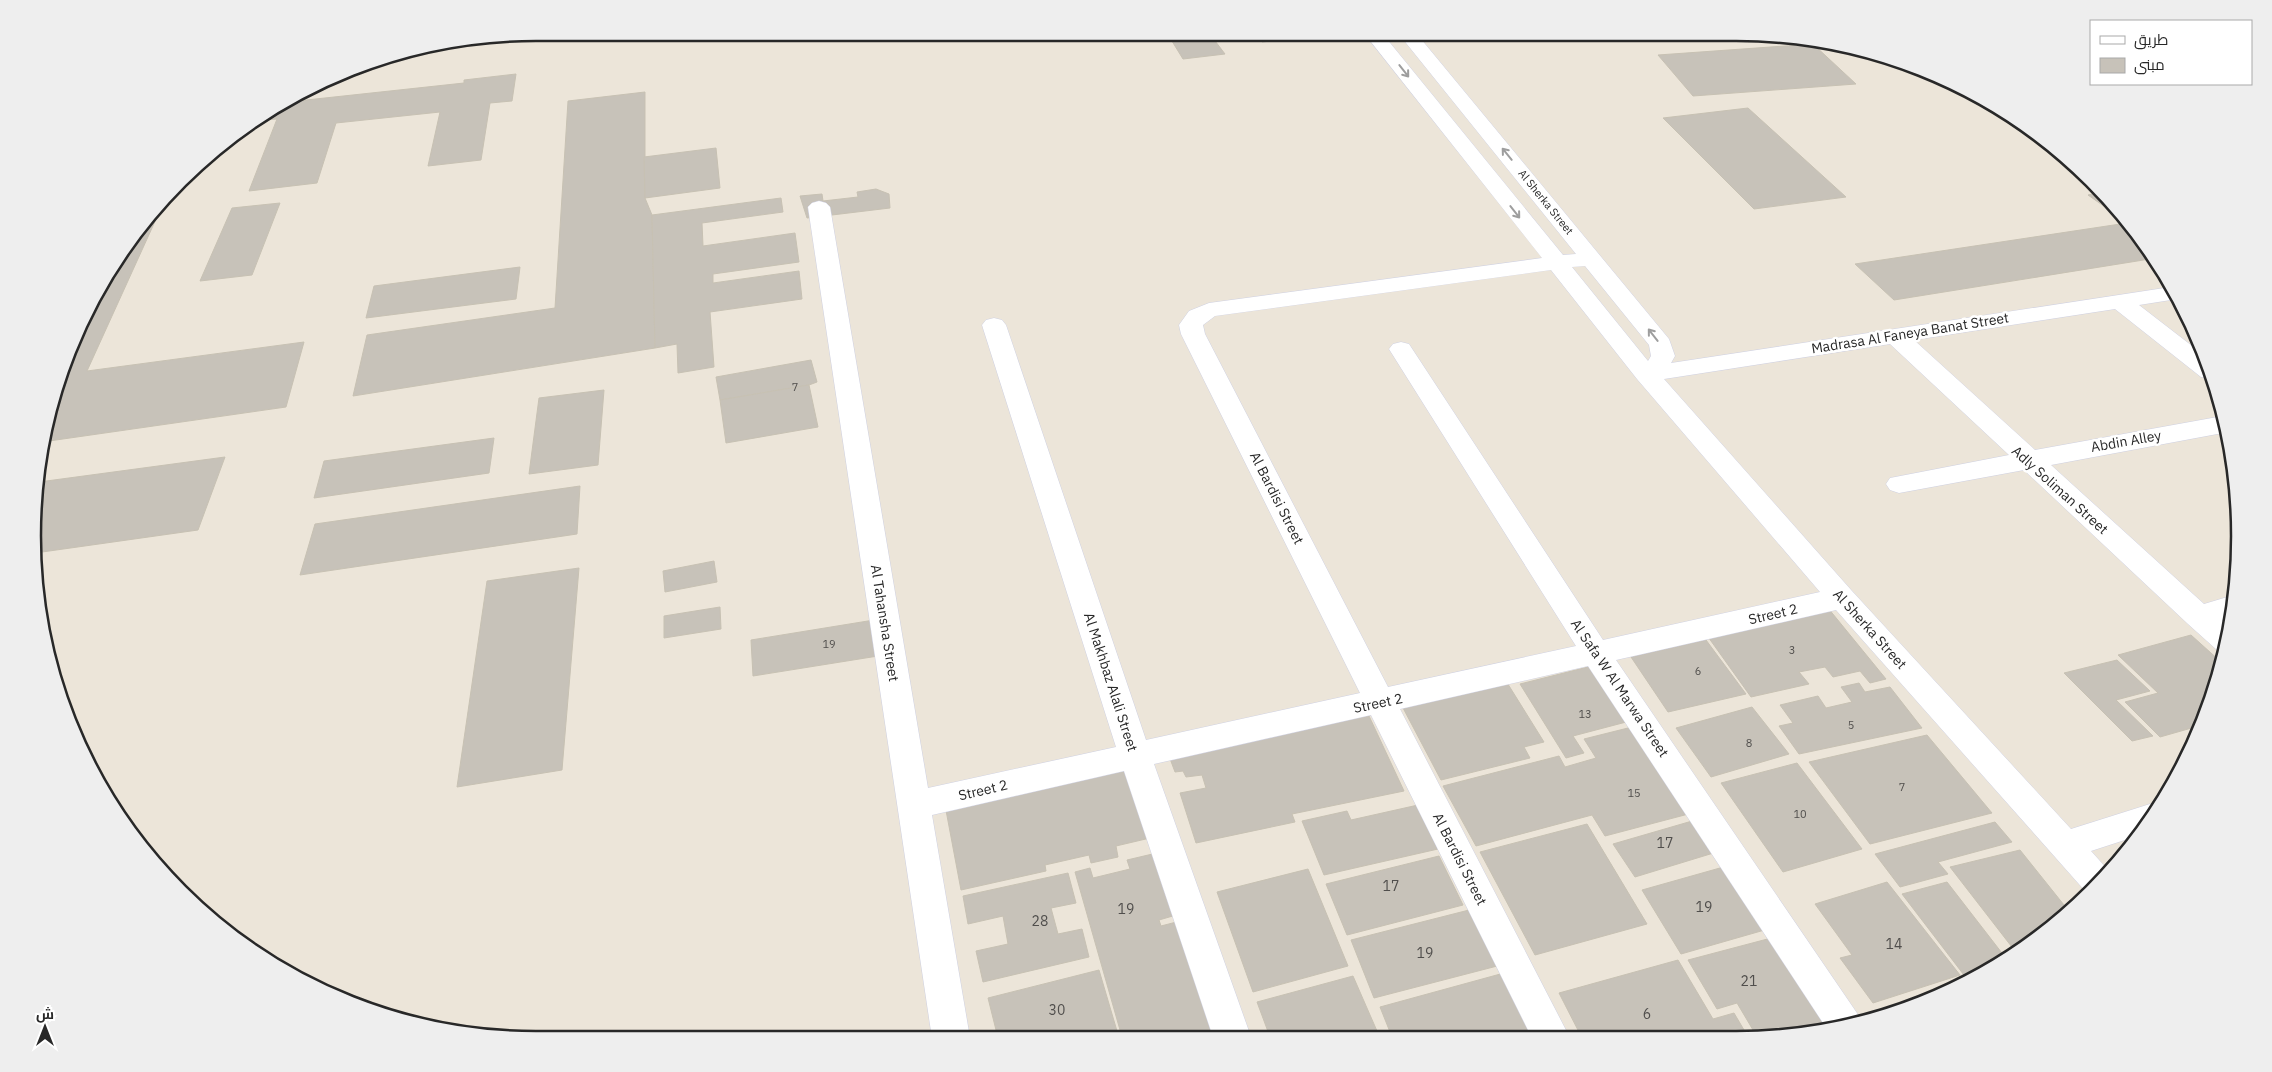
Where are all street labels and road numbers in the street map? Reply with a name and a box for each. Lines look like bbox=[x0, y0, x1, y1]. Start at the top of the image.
street label: Al Sherka Street bbox=[1515, 167, 1577, 237]
street label: Madrasa Al Faneya Banat Street bbox=[1810, 308, 2010, 358]
street label: Abdin Alley bbox=[2089, 426, 2163, 456]
street label: Adly Soliman Street bbox=[2008, 442, 2112, 538]
street label: Al Bardisi Street bbox=[1246, 449, 1308, 547]
street label: Al Tahansha Street bbox=[867, 563, 903, 683]
street label: Al Sherka Street bbox=[1829, 585, 1911, 673]
street label: Street 2 bbox=[1747, 600, 1799, 628]
street label: Al Makhbaz Alali Street bbox=[1080, 610, 1142, 754]
street label: Al Safa W Al Marwa Street bbox=[1567, 616, 1673, 761]
street label: Street 2 bbox=[1352, 689, 1404, 717]
street label: Street 2 bbox=[957, 776, 1009, 804]
street label: Al Bardisi Street bbox=[1429, 810, 1491, 908]

